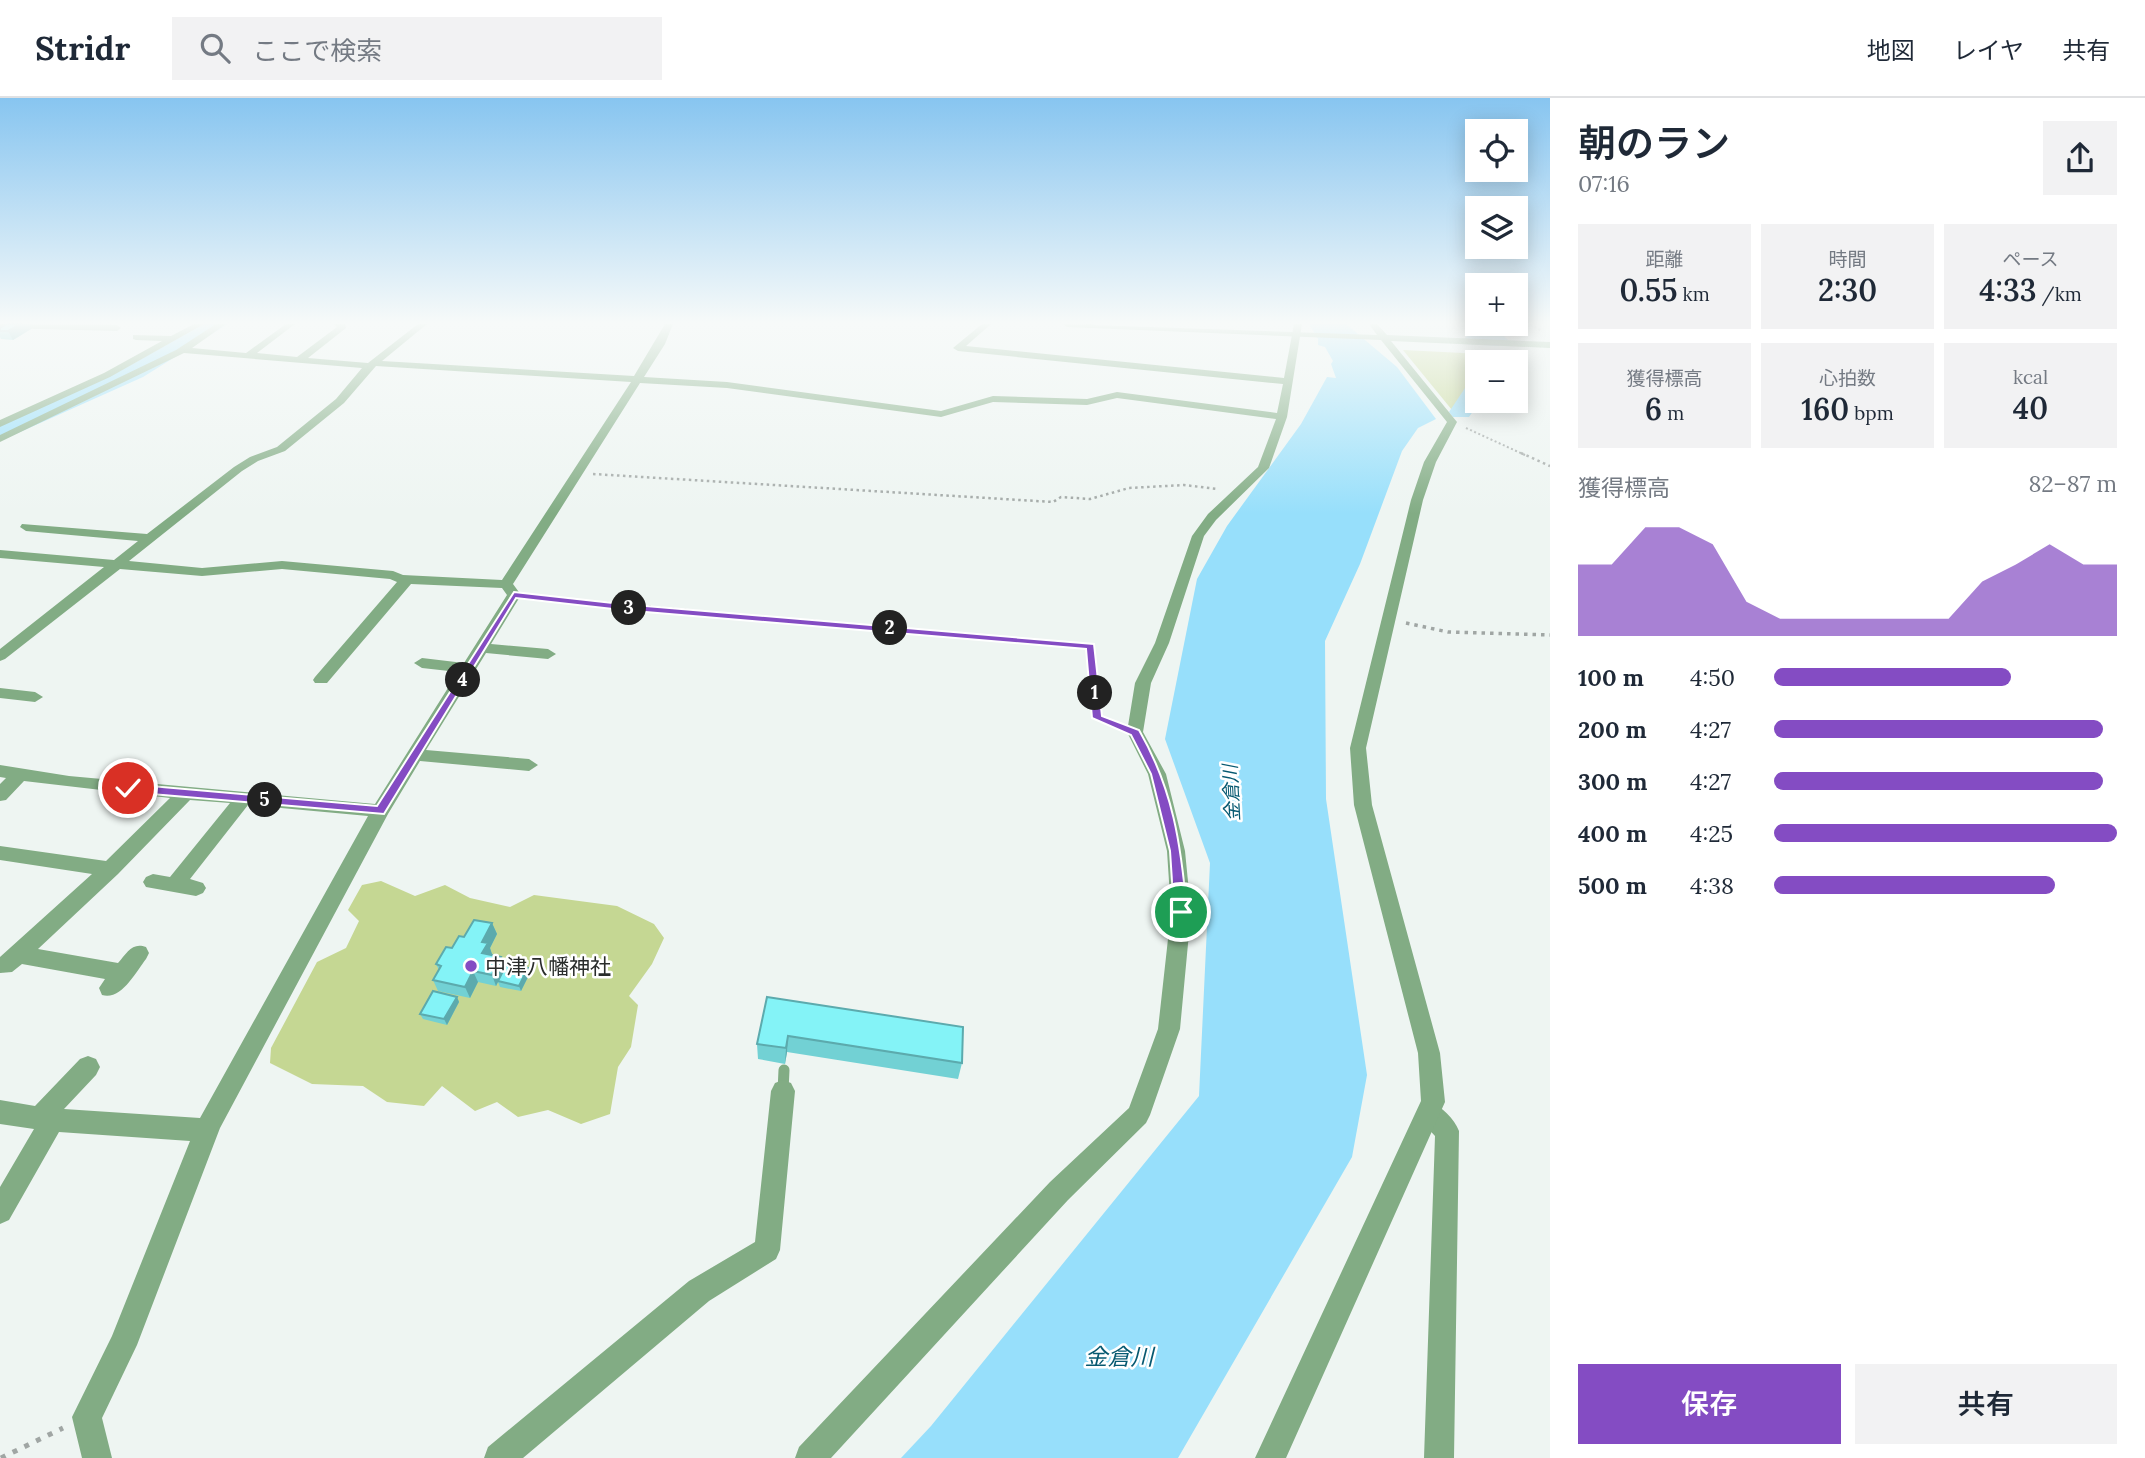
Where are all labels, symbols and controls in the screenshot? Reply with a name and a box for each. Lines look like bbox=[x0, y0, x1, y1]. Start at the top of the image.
search box bbox=[172, 17, 662, 80]
text: Stridr bbox=[35, 27, 130, 69]
icon: search bbox=[196, 29, 234, 67]
text: ここで検索 bbox=[252, 34, 382, 67]
text: 地図 bbox=[1867, 35, 1915, 66]
text: レイヤ bbox=[1953, 35, 2024, 66]
text: 共有 bbox=[2062, 35, 2110, 66]
map controls bbox=[1465, 119, 1528, 413]
button: locate bbox=[1465, 119, 1528, 182]
text: 朝のラン bbox=[1578, 119, 1730, 167]
button: share bbox=[2043, 121, 2117, 195]
text: 07:16 bbox=[1578, 169, 1630, 198]
button: layers bbox=[1465, 196, 1528, 259]
text: 距離 bbox=[1645, 247, 1684, 271]
text: 時間 bbox=[1828, 247, 1867, 271]
text: ペース bbox=[2002, 247, 2059, 271]
text: 0.55 bbox=[1619, 271, 1677, 309]
text: 2:30 bbox=[1818, 271, 1877, 309]
text: 4:33 bbox=[1979, 271, 2037, 309]
button: + bbox=[1465, 273, 1528, 336]
text: km bbox=[1677, 282, 1710, 306]
text: /km bbox=[2037, 282, 2082, 306]
button: − bbox=[1465, 350, 1528, 413]
text: kcal bbox=[2013, 365, 2048, 389]
text: 獲得標高 bbox=[1626, 366, 1703, 390]
text: 心拍数 bbox=[1819, 366, 1876, 390]
text: 40 bbox=[2013, 389, 2048, 427]
text: 6 bbox=[1645, 390, 1662, 428]
text: 160 bbox=[1801, 390, 1849, 428]
text: m bbox=[1662, 401, 1684, 425]
text: bpm bbox=[1849, 401, 1894, 425]
text: 82–87 m bbox=[2028, 469, 2117, 498]
text: 獲得標高 bbox=[1578, 473, 1670, 502]
pin: 3 bbox=[612, 590, 646, 626]
text: 3 bbox=[623, 595, 634, 619]
pin: 2 bbox=[872, 610, 908, 646]
text: 2 bbox=[884, 615, 895, 639]
pin: 4 bbox=[446, 662, 480, 698]
text: 100 m bbox=[1578, 663, 1644, 692]
text: 4:50 bbox=[1690, 663, 1735, 692]
text: 4 bbox=[457, 667, 468, 691]
pin: 1 bbox=[1078, 676, 1112, 710]
text: 1 bbox=[1091, 680, 1098, 704]
text: 200 m bbox=[1578, 715, 1647, 744]
text: 4:27 bbox=[1690, 715, 1731, 744]
pin bbox=[98, 758, 158, 818]
water label: 金倉川 bbox=[1217, 762, 1244, 822]
text: 300 m bbox=[1578, 767, 1647, 796]
text: 4:27 bbox=[1690, 767, 1731, 796]
icon: check bbox=[109, 769, 147, 807]
pin: 5 bbox=[247, 782, 282, 818]
text: 5 bbox=[259, 787, 270, 811]
text: 400 m bbox=[1578, 819, 1647, 848]
text: 4:25 bbox=[1690, 819, 1733, 848]
text: 500 m bbox=[1578, 871, 1647, 900]
text: 4:38 bbox=[1690, 871, 1734, 900]
pin bbox=[1151, 882, 1211, 942]
icon: arrive bbox=[1162, 893, 1200, 931]
place label: 中津八幡神社 bbox=[485, 953, 611, 980]
marker: 中津八幡神社 bbox=[463, 958, 479, 974]
water label: 金倉川 bbox=[1085, 1342, 1157, 1371]
button: 保存 bbox=[1578, 1364, 1841, 1444]
button: 共有 bbox=[1855, 1364, 2117, 1444]

